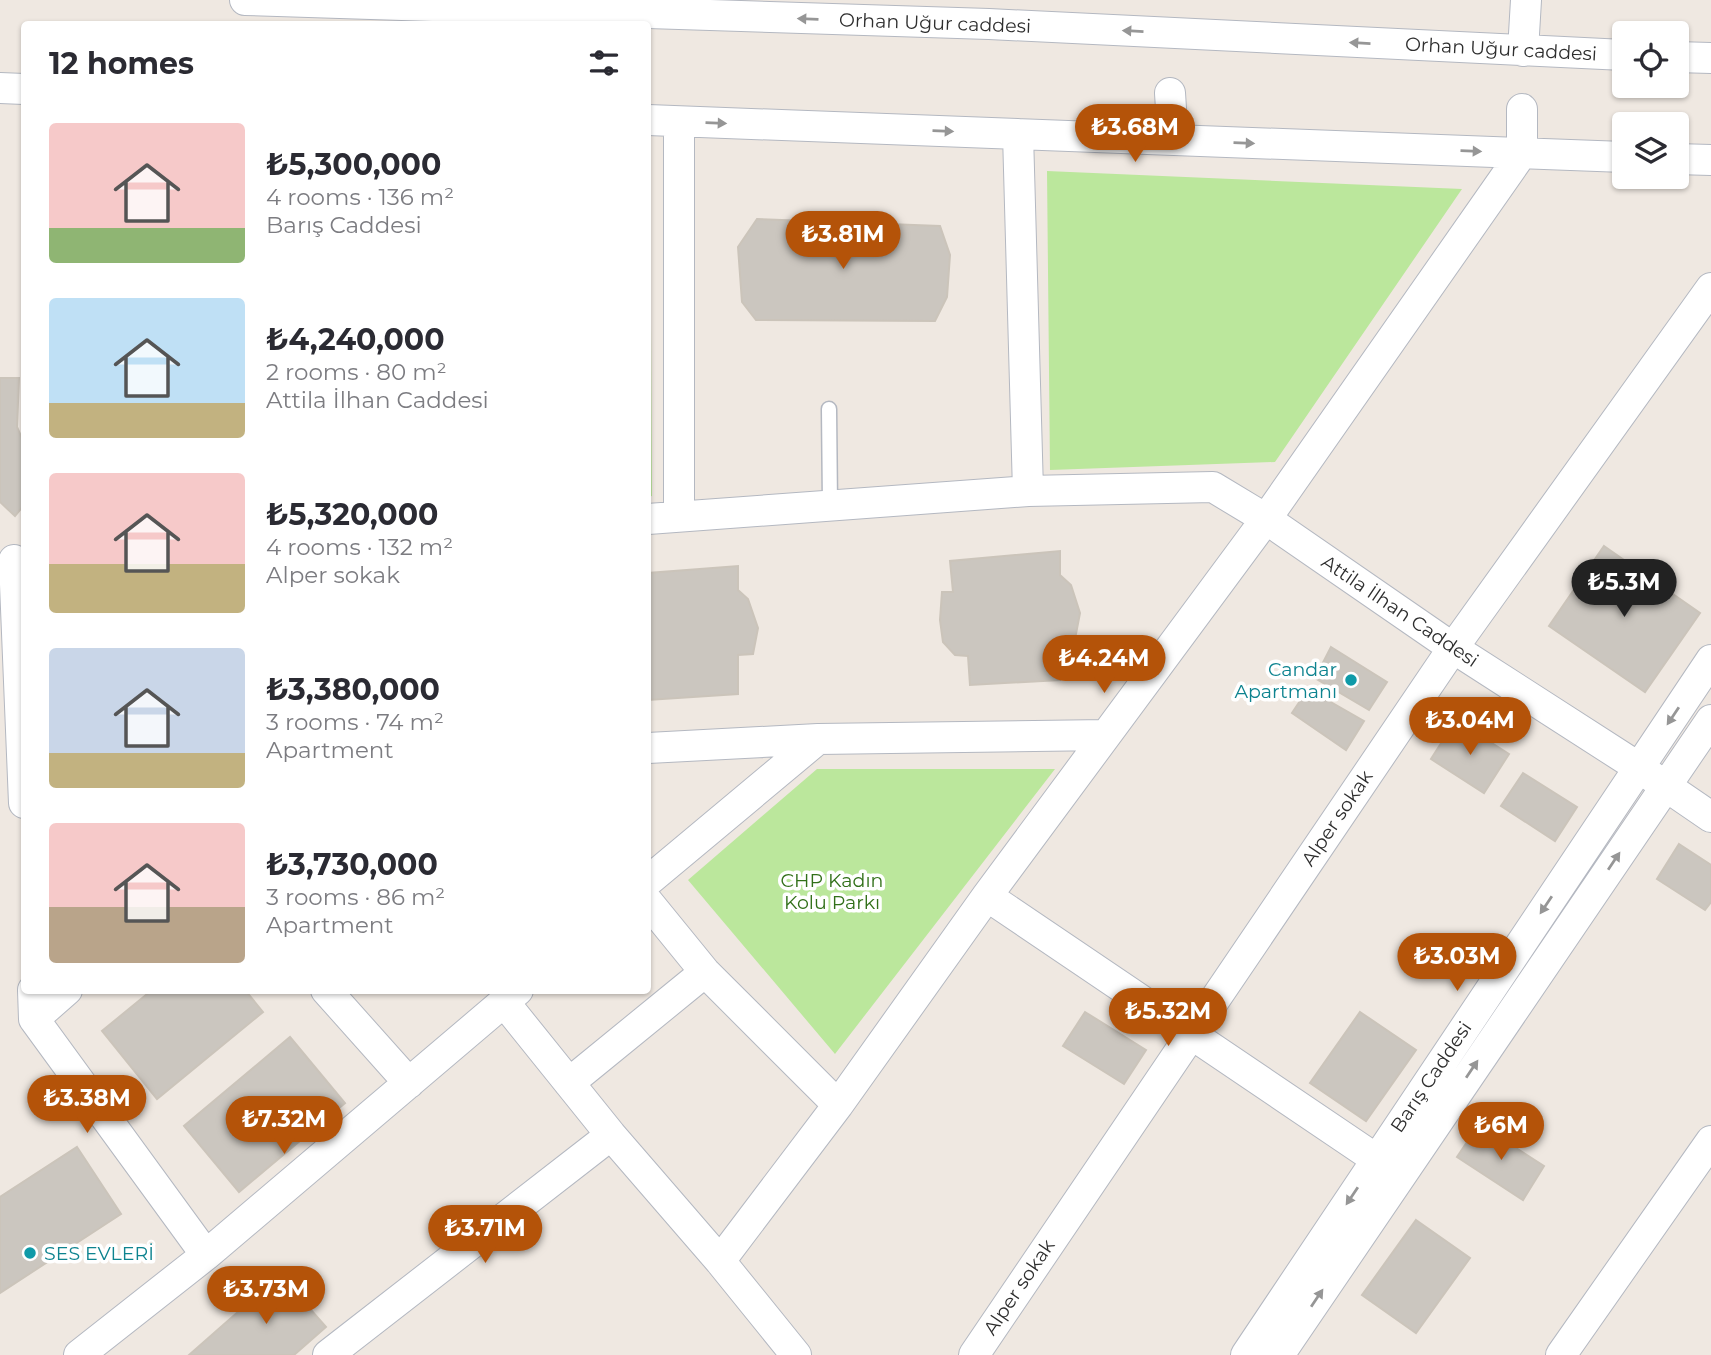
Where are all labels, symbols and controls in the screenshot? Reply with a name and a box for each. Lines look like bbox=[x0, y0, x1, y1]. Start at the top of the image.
street label: Orhan Uğur caddesi bbox=[839, 8, 1031, 38]
one-way arrow bbox=[796, 13, 818, 24]
map controls bbox=[1612, 21, 1689, 189]
button: locate bbox=[1612, 21, 1689, 98]
one-way arrow bbox=[1122, 26, 1144, 37]
street label: Orhan Uğur caddesi bbox=[1404, 32, 1598, 66]
one-way arrow bbox=[1349, 37, 1371, 48]
icon: filters bbox=[585, 44, 623, 82]
text: 12 homes bbox=[49, 45, 194, 82]
pin: ₺3.68M bbox=[1078, 104, 1192, 164]
button: layers bbox=[1612, 112, 1689, 189]
text: ₺3.68M bbox=[1091, 113, 1179, 141]
one-way arrow bbox=[705, 117, 727, 129]
one-way arrow bbox=[932, 126, 954, 137]
one-way arrow bbox=[1233, 137, 1255, 148]
text: ₺5,300,000 bbox=[266, 146, 441, 183]
one-way arrow bbox=[1460, 146, 1482, 157]
icon: home bbox=[105, 151, 189, 235]
text: 4 rooms · 136 m² bbox=[266, 183, 454, 211]
text: Barış Caddesi bbox=[266, 211, 422, 239]
pin: ₺3.81M bbox=[786, 212, 900, 271]
text: ₺3.81M bbox=[802, 220, 884, 248]
text: ₺4,240,000 bbox=[266, 321, 445, 358]
icon: home bbox=[105, 326, 189, 410]
text: 2 rooms · 80 m² bbox=[266, 358, 447, 386]
text: Attila İlhan Caddesi bbox=[266, 386, 489, 414]
text: ₺5,320,000 bbox=[266, 496, 438, 533]
icon: home bbox=[105, 501, 189, 585]
text: 4 rooms · 132 m² bbox=[266, 533, 453, 561]
street label: Attila İlhan Caddesi bbox=[1317, 550, 1483, 672]
pin: ₺5.3M bbox=[1575, 560, 1673, 619]
text: Alper sokak bbox=[266, 561, 400, 589]
text: ₺5.3M bbox=[1588, 568, 1660, 596]
pin: ₺4.24M bbox=[1047, 636, 1161, 695]
text: ₺4.24M bbox=[1058, 644, 1150, 672]
place label: Candar Apartmanı bbox=[1234, 658, 1337, 703]
text: ₺3,380,000 bbox=[266, 671, 440, 708]
marker: Candar Apartmanı bbox=[1343, 672, 1359, 688]
icon: home bbox=[105, 676, 189, 760]
pin: ₺3.04M bbox=[1413, 698, 1527, 757]
text: ₺3.04M bbox=[1425, 706, 1515, 734]
one-way arrow bbox=[1666, 707, 1680, 725]
text: 3 rooms · 74 m² bbox=[266, 708, 444, 736]
text: Apartment bbox=[266, 736, 394, 764]
street label: Alper sokak bbox=[1297, 765, 1378, 870]
text: ₺3,730,000 bbox=[266, 846, 438, 883]
icon: home bbox=[105, 851, 189, 935]
one-way arrow bbox=[1607, 851, 1620, 871]
park label: CHP Kadın Kolu Parkı bbox=[781, 869, 883, 914]
text: 3 rooms · 86 m² bbox=[266, 883, 445, 911]
one-way arrow bbox=[1539, 896, 1553, 914]
text: Apartment bbox=[266, 911, 394, 939]
pin: ₺3.03M bbox=[1400, 934, 1514, 993]
text: ₺3.03M bbox=[1413, 942, 1501, 970]
pin: ₺5.32M bbox=[1111, 988, 1225, 1048]
text: ₺5.32M bbox=[1125, 997, 1211, 1025]
street label: Barış Caddesi bbox=[1386, 1017, 1476, 1137]
one-way arrow bbox=[1465, 1060, 1478, 1079]
pin: ₺3.38M bbox=[30, 1076, 144, 1135]
text: ₺3.38M bbox=[43, 1084, 131, 1112]
pin: ₺7.32M bbox=[227, 1096, 341, 1156]
pin: ₺6M bbox=[1467, 1102, 1535, 1162]
text: ₺7.32M bbox=[242, 1105, 326, 1133]
text: ₺6M bbox=[1474, 1111, 1528, 1139]
one-way arrow bbox=[1345, 1186, 1358, 1206]
pin: ₺3.71M bbox=[428, 1206, 542, 1265]
text: ₺3.71M bbox=[444, 1214, 526, 1242]
street label: Alper sokak bbox=[979, 1234, 1060, 1339]
place label: SES EVLERİ bbox=[44, 1242, 154, 1265]
marker: SES EVLERİ bbox=[22, 1245, 38, 1261]
pin: ₺3.73M bbox=[209, 1266, 323, 1326]
text: ₺3.73M bbox=[223, 1275, 309, 1303]
one-way arrow bbox=[1310, 1289, 1323, 1308]

